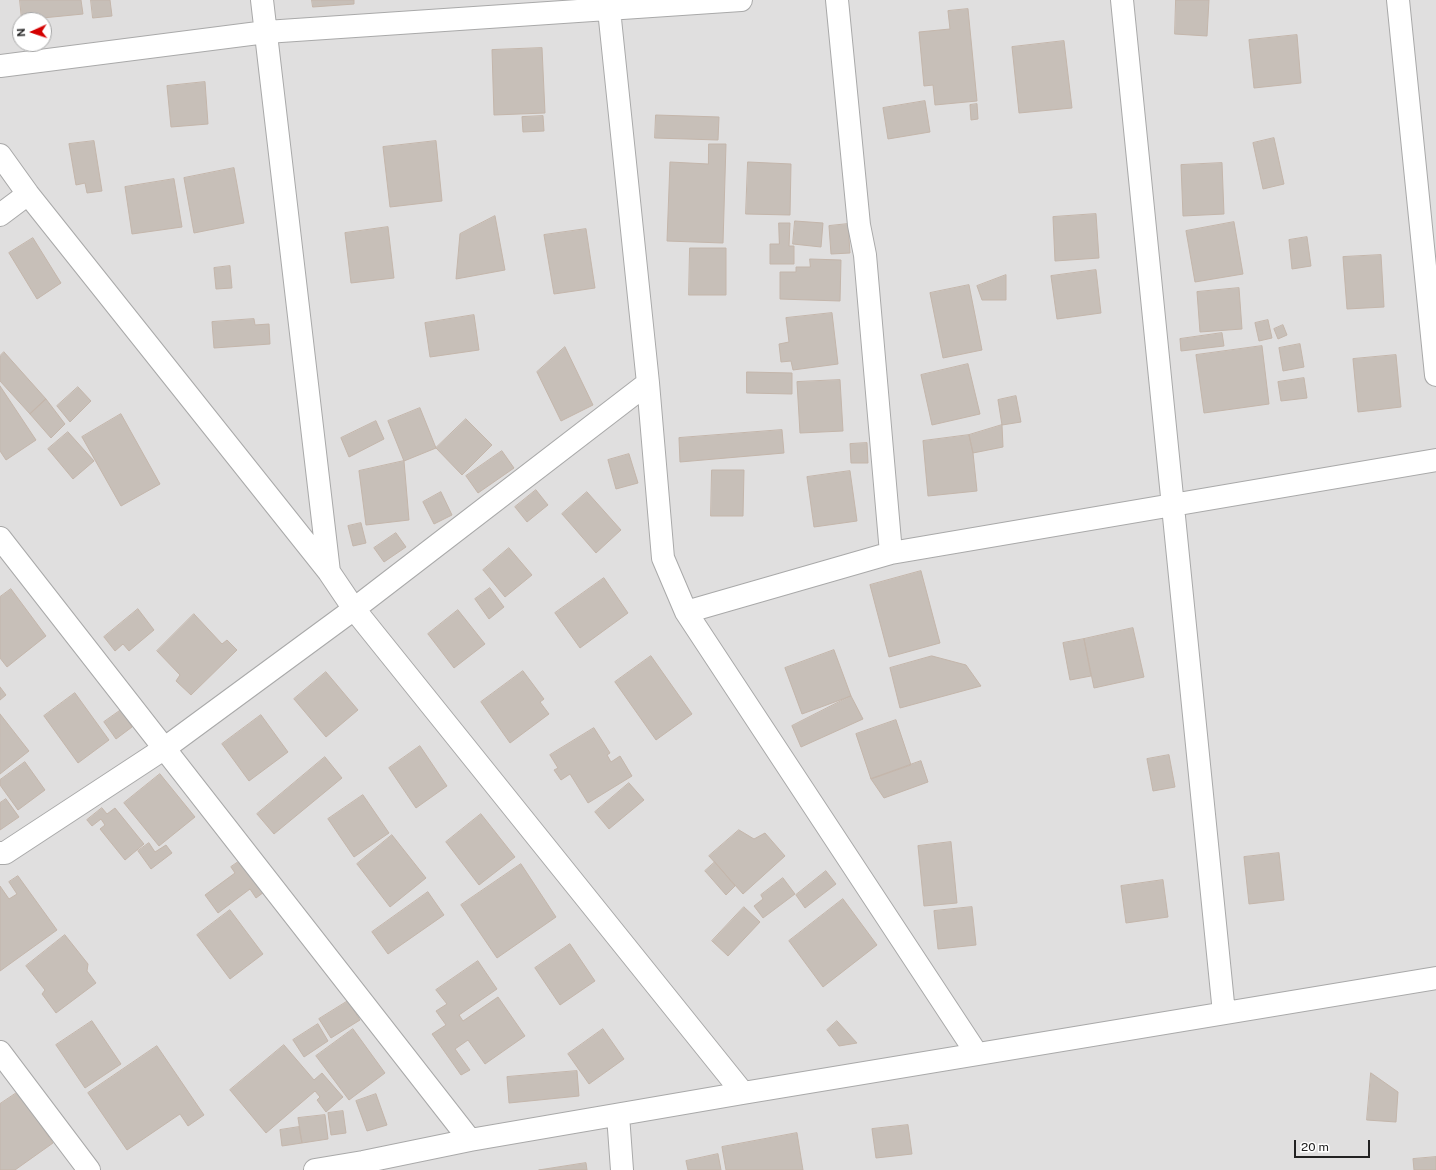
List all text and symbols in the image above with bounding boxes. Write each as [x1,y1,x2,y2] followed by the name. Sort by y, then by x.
[12,12,52,52] north arrow
[15,28,27,37] text: N
[1296,1132,1372,1158] scale bar
[1301,1140,1329,1154] text: 20 m

